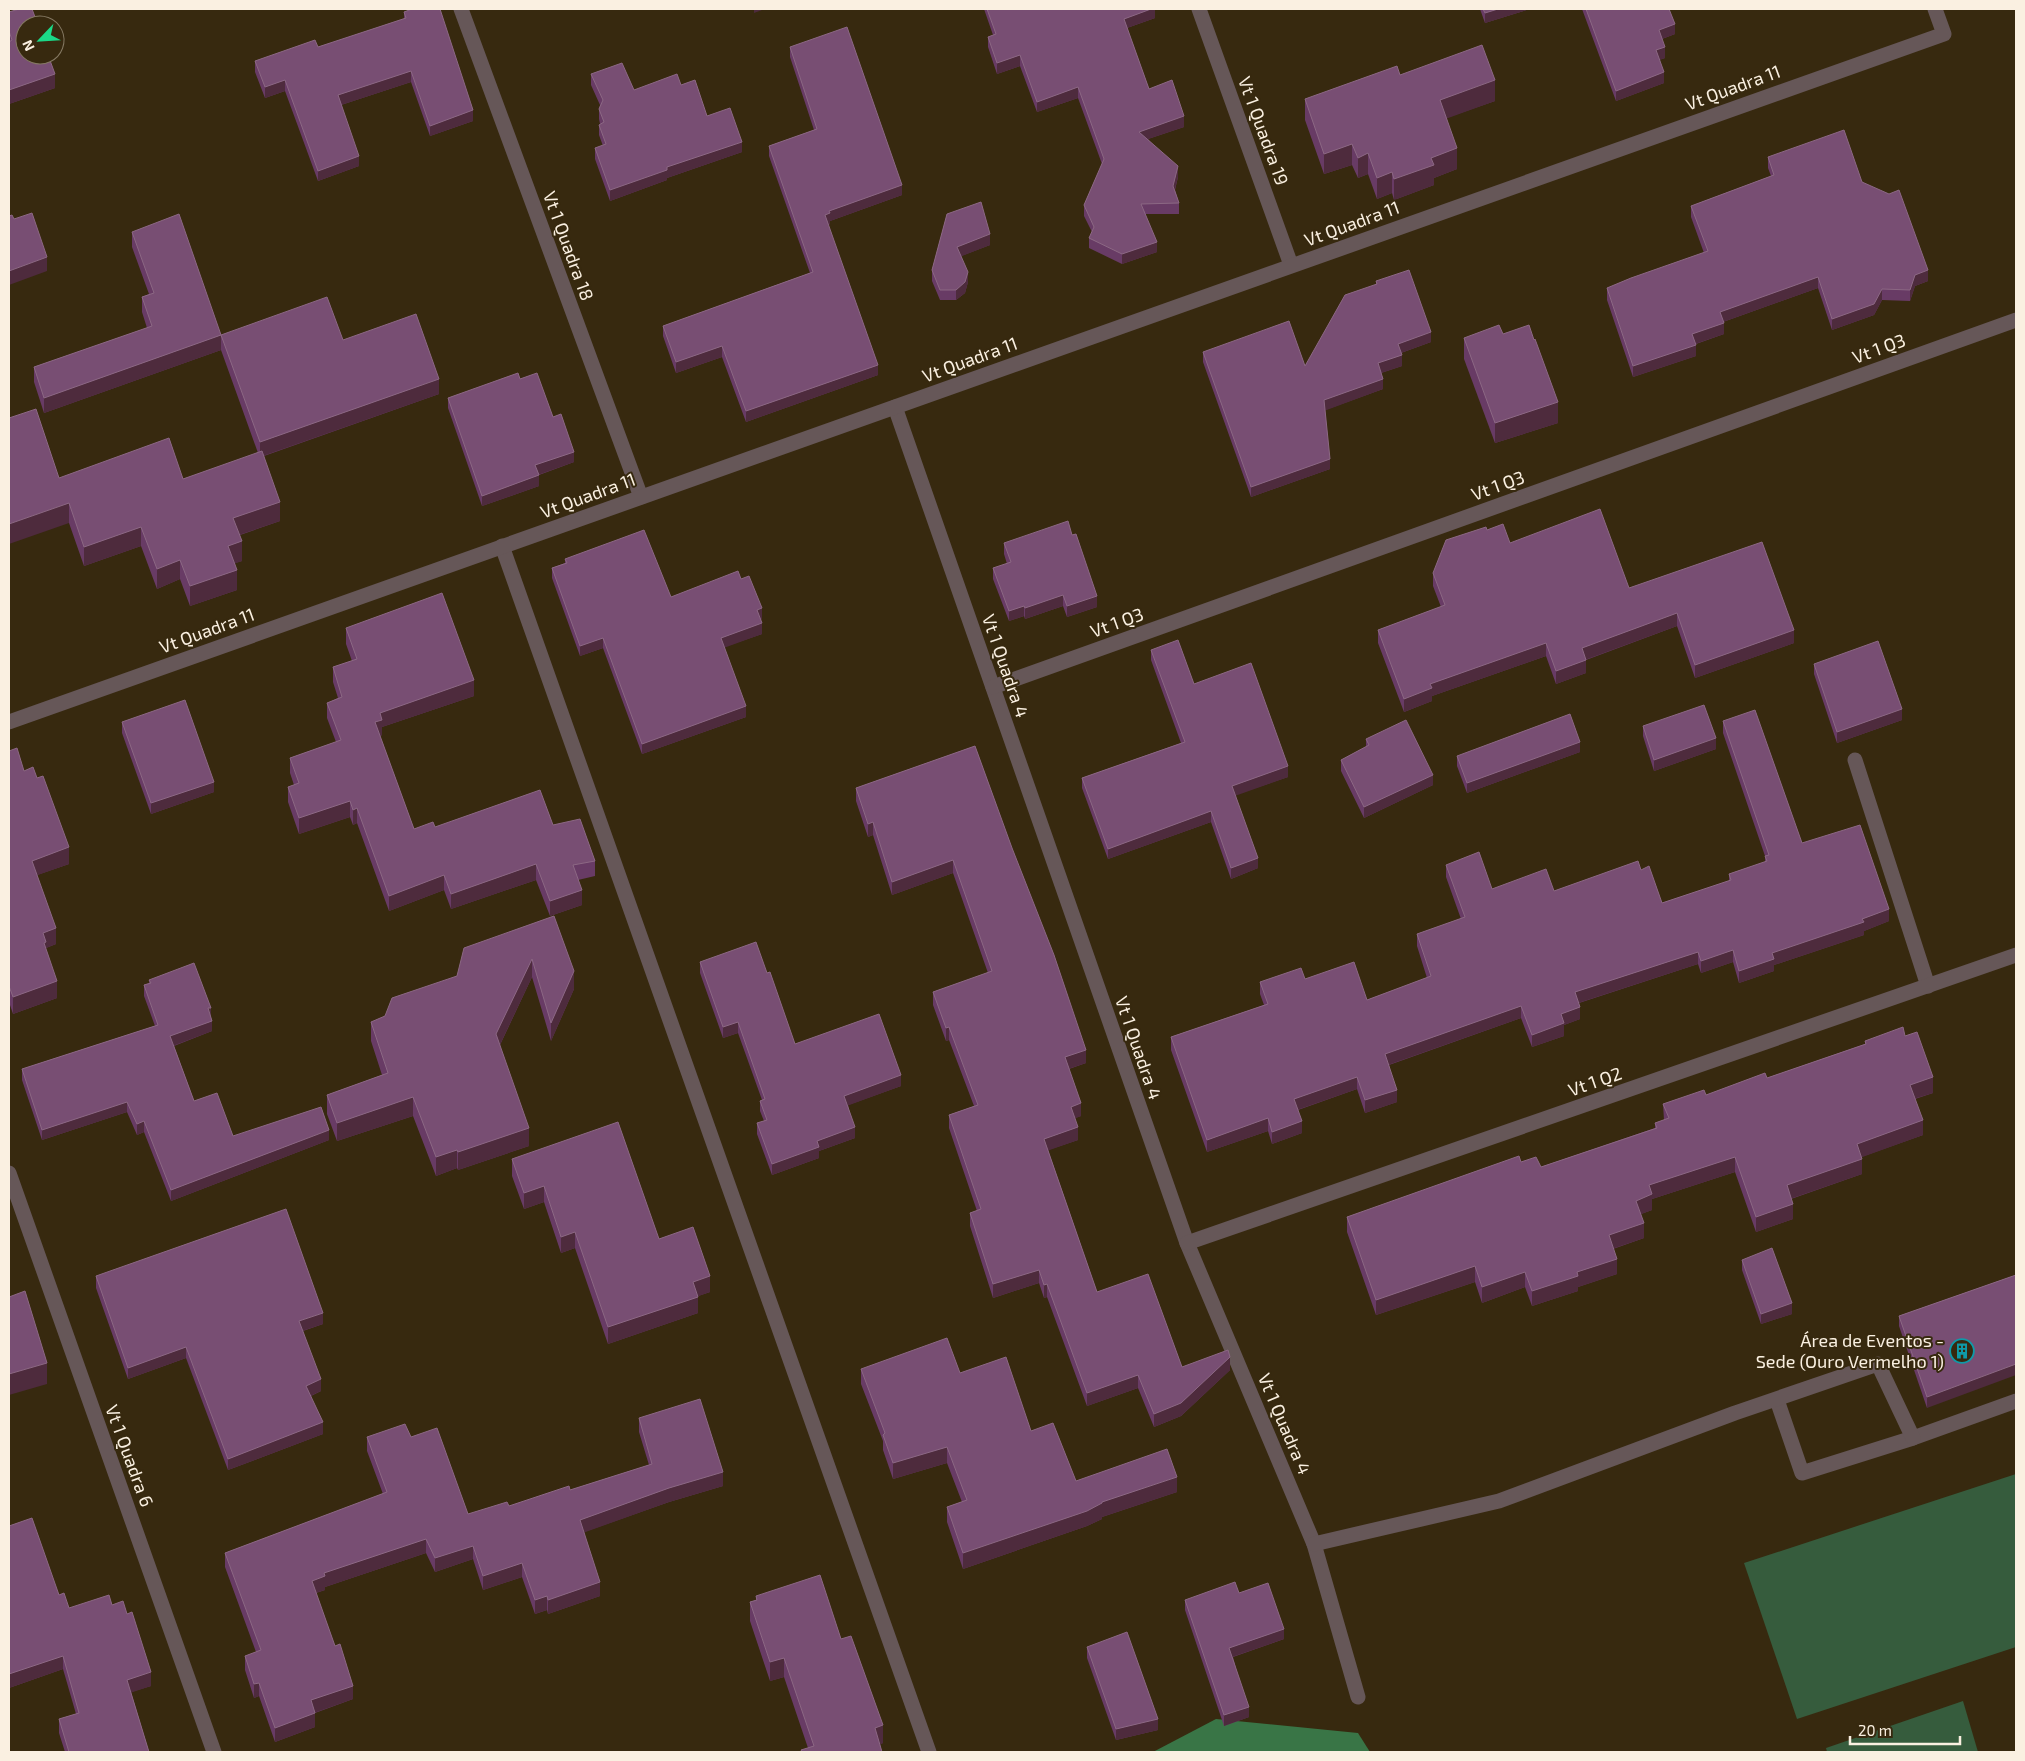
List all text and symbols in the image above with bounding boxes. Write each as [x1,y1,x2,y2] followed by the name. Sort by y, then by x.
[15,15,65,65] north arrow
[18,38,38,54] text: N
[1682,60,1783,114] street label: Vt Quadra 11
[1234,73,1294,188] street label: Vt 1 Quadra 19
[539,188,599,303] street label: Vt 1 Quadra 18
[1301,196,1402,250] street label: Vt Quadra 11
[1849,328,1908,368] street label: Vt 1 Q3
[919,332,1020,386] street label: Vt Quadra 11
[1468,465,1527,505] street label: Vt 1 Q3
[537,468,638,522] street label: Vt Quadra 11
[1087,602,1146,642] street label: Vt 1 Q3
[156,603,257,657] street label: Vt Quadra 11
[978,611,1034,720] street label: Vt 1 Quadra 4
[1111,993,1167,1102] street label: Vt 1 Quadra 4
[1565,1062,1624,1100] street label: Vt 1 Q2
[1756,1329,1944,1372] place label: Área de Eventos - Sede (Ouro Vermelho 1)
[1949,1338,1975,1364] building icon: Área de Eventos - Sede (Ouro Vermelho 1)
[1254,1370,1316,1477] street label: Vt 1 Quadra 4
[101,1402,159,1510] street label: Vt 1 Quadra 6
[1850,1714,1960,1746] scale bar
[1858,1721,1892,1739] text: 20 m

